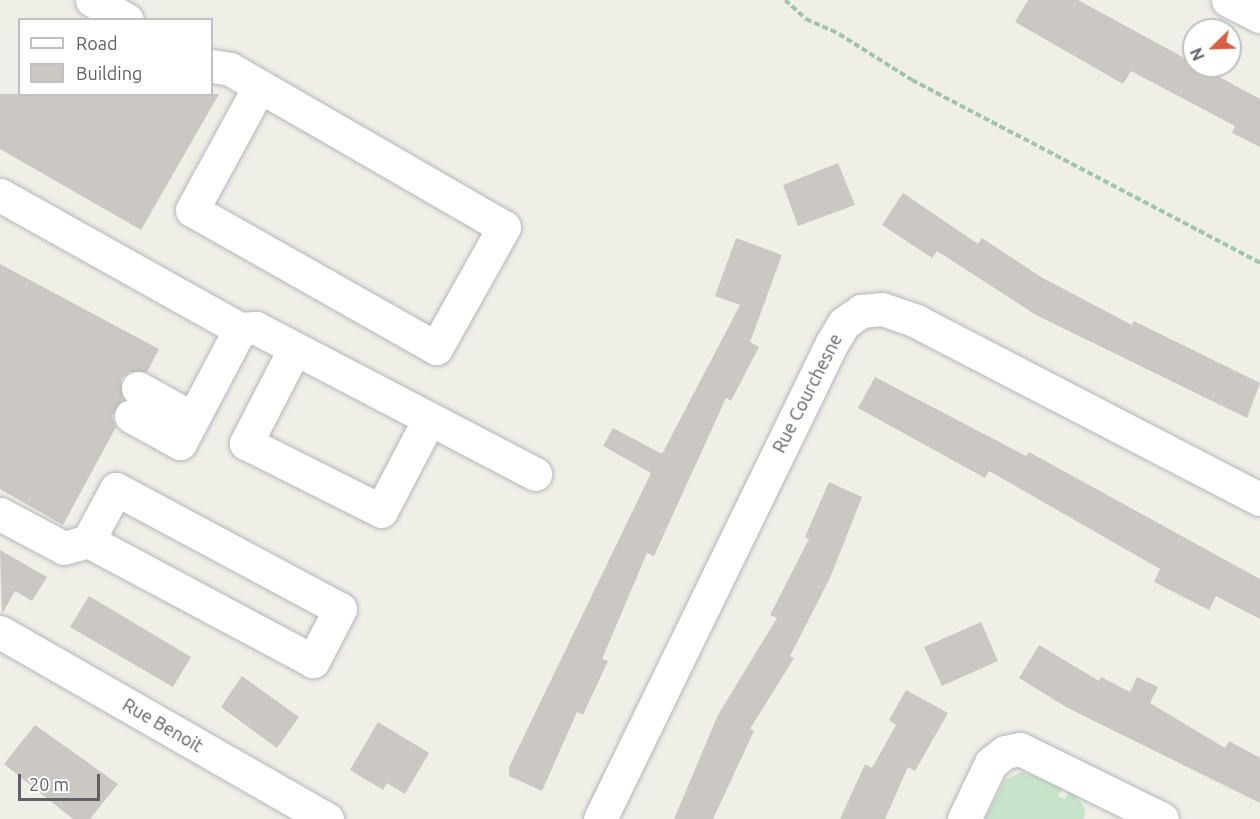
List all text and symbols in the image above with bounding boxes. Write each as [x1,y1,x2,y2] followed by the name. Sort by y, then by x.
[18,18,213,96] legend
[1182,18,1242,78] north arrow
[76,33,118,53] text: Road
[1187,45,1208,63] text: N
[76,63,142,83] text: Building
[768,330,846,456] street label: Rue Courchesne
[119,693,207,757] street label: Rue Benoit
[21,762,104,800] scale bar
[29,774,69,794] text: 20 m

